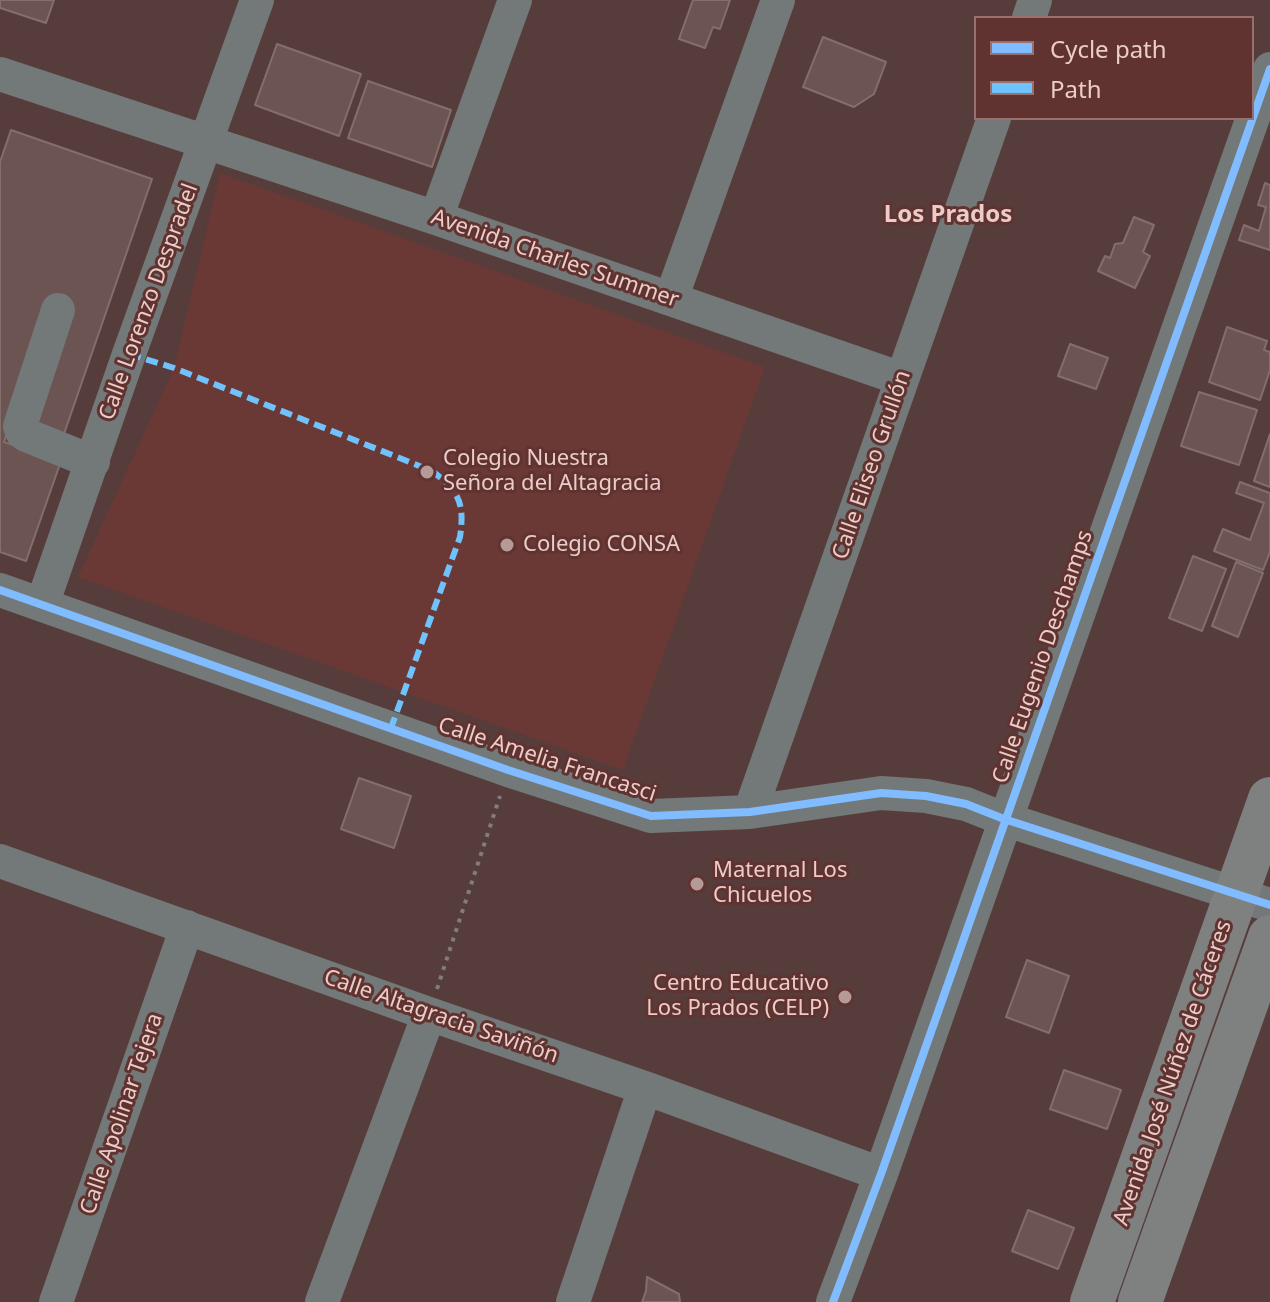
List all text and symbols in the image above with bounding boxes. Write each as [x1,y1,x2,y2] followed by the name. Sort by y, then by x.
[974,16,1254,120] legend
[1050,32,1167,65] text: Cycle path
[1050,72,1101,105] text: Path
[94,180,204,424] street label: Calle Lorenzo Despradel
[884,201,1012,229] district label: Los Prados
[428,204,682,314] street label: Avenida Charles Summer
[827,367,917,563] street label: Calle Eliseo Grullón
[443,446,662,498] place label: Colegio Nuestra Señora del Altagracia
[418,463,436,481] marker: Colegio Nuestra Señora del Altagracia
[987,527,1099,787] street label: Calle Eugenio Deschamps
[523,532,680,558] place label: Colegio CONSA
[498,536,516,554] marker: Colegio CONSA
[435,712,659,808] street label: Calle Amelia Francasci
[713,858,847,910] place label: Maternal Los Chicuelos
[688,875,706,893] marker: Maternal Los Chicuelos
[1108,917,1238,1229] street label: Avenida José Núñez de Cáceres
[320,964,562,1070] street label: Calle Altagracia Saviñón
[646,971,829,1022] place label: Centro Educativo Los Prados (CELP)
[836,988,854,1006] marker: Centro Educativo Los Prados (CELP)
[75,1010,169,1218] street label: Calle Apolinar Tejera

